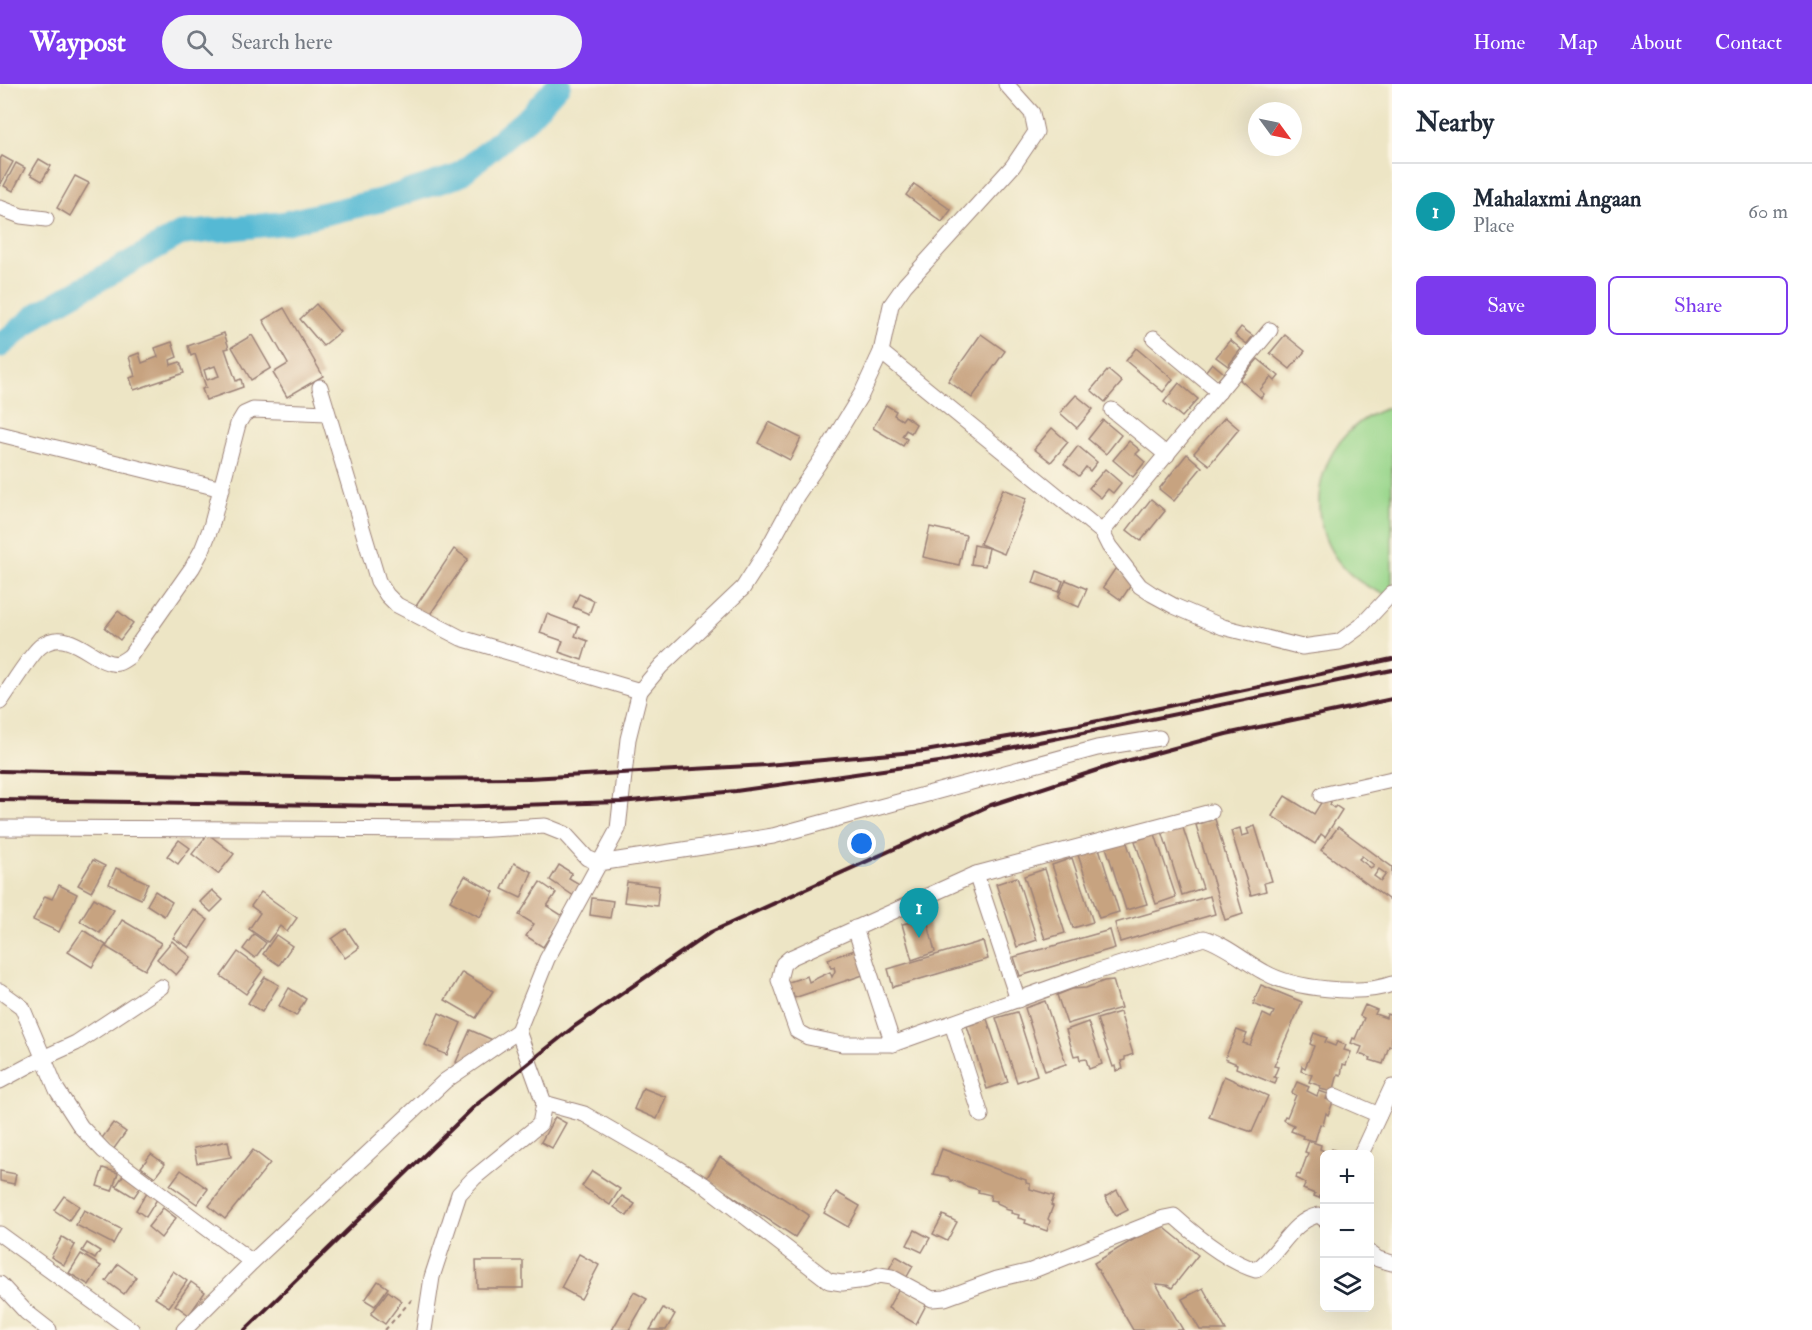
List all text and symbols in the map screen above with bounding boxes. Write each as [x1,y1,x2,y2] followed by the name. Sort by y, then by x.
[162,15,582,69] search box
[30,25,126,60] text: Waypost
[183,26,216,59] icon: search
[231,28,333,56] text: Search here
[1473,29,1525,56] text: Home
[1558,29,1598,56] text: Map
[1631,29,1682,56] text: About
[1715,29,1782,56] text: Contact
[1248,102,1302,156] north arrow
[1416,107,1494,139] text: Nearby
[1473,185,1641,213] text: Mahalaxmi Angaan
[1432,199,1439,224] text: 1
[1748,199,1788,224] text: 60 m
[1473,213,1514,238] text: Place
[1416,276,1596,335] button: Save
[1608,276,1788,335] button: Share
[847,829,876,858] your location
[900,888,938,938] pin: 1
[1320,1150,1374,1312] map controls
[1320,1150,1374,1204] button: +
[1320,1204,1374,1258] button: −
[1320,1258,1374,1312] button: layers

